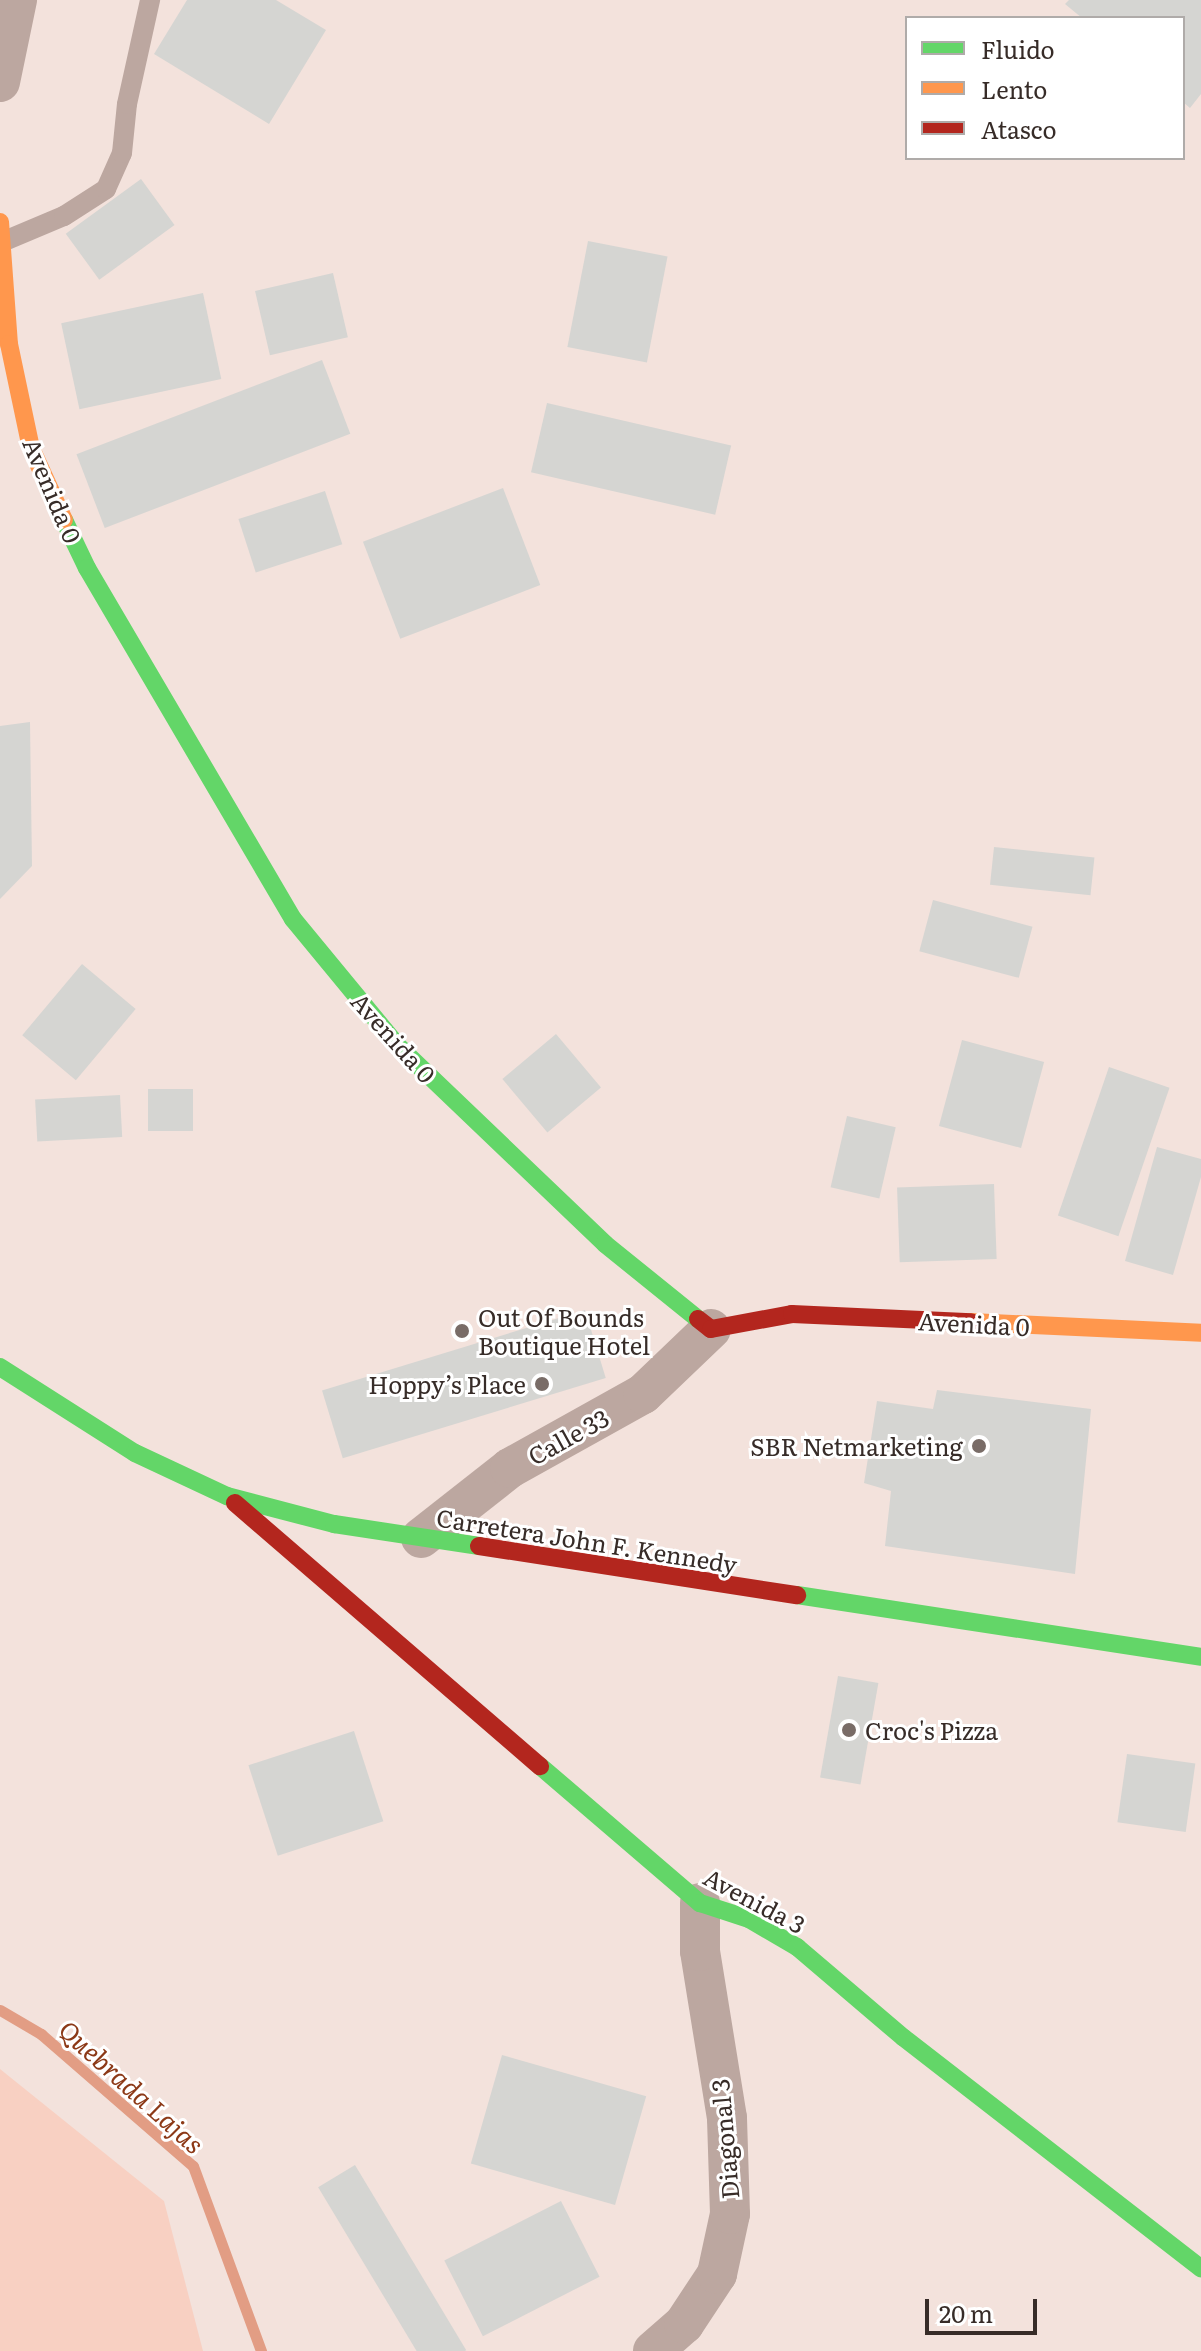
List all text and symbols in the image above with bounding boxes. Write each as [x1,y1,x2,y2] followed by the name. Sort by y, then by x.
[905,16,1185,160] legend
[981,31,1055,66] text: Fluido
[981,71,1047,106] text: Lento
[981,111,1056,146] text: Atasco
[18,433,88,547] street label: Avenida 0
[346,986,442,1088] street label: Avenida 0
[478,1303,650,1359] place label: Out Of Bounds Boutique Hotel
[918,1306,1030,1340] street label: Avenida 0
[453,1322,471,1340] marker: Out Of Bounds Boutique Hotel
[368,1370,526,1398] place label: Hoppy’s Place
[533,1375,551,1393] marker: Hoppy’s Place
[523,1402,613,1470] street label: Calle 33
[750,1432,963,1460] place label: SBR Netmarketing
[970,1437,988,1455] marker: SBR Netmarketing
[435,1502,739,1578] street label: Carretera John F. Kennedy
[865,1716,998,1744] place label: Croc's Pizza
[840,1721,858,1739] marker: Croc's Pizza
[699,1861,811,1939] street label: Avenida 3
[53,2013,211,2159] water label: Quebrada Lajas
[704,2078,744,2200] street label: Diagonal 3
[929,2283,1041,2333] scale bar
[939,2295,993,2330] text: 20 m

